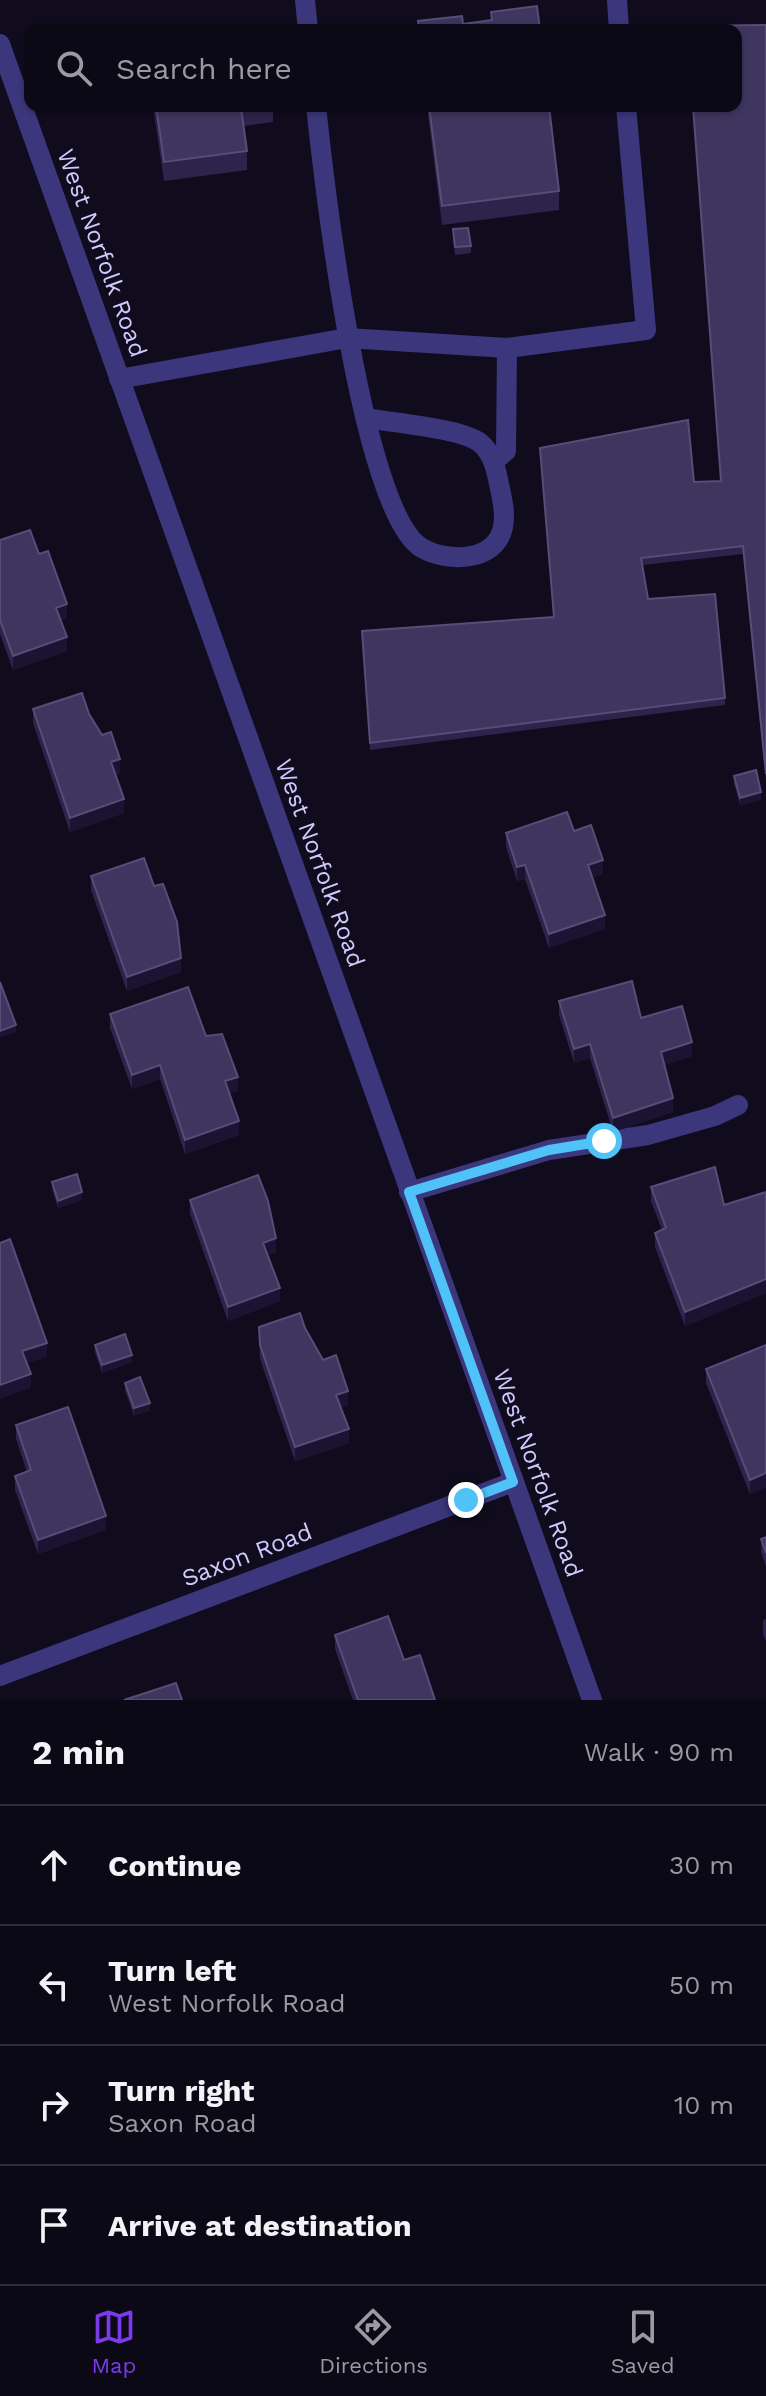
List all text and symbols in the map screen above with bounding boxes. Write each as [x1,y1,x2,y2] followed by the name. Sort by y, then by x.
[24,24,742,112] search box
[52,46,96,90] icon: search
[116,51,292,86] text: Search here
[51,145,153,361] street label: West Norfolk Road
[269,755,371,971] street label: West Norfolk Road
[586,1123,622,1159] route start
[487,1365,589,1581] street label: West Norfolk Road
[448,1482,484,1518] route end
[178,1517,316,1593] street label: Saxon Road
[32,1732,125,1772] text: 2 min
[584,1737,734,1767] text: Walk · 90 m
[32,1843,76,1887] icon: ahead
[108,1848,241,1883] text: Continue
[669,1850,734,1880] text: 30 m
[108,1953,236,1988] text: Turn left
[32,1963,76,2007] icon: left
[669,1970,734,2000] text: 50 m
[108,1988,346,2018] text: West Norfolk Road
[108,2073,254,2108] text: Turn right
[32,2083,76,2127] icon: right
[674,2090,734,2120] text: 10 m
[108,2108,257,2138] text: Saxon Road
[32,2203,76,2247] icon: arrive
[108,2208,412,2243] text: Arrive at destination
[91,2305,136,2378] tab: Map
[319,2305,428,2378] tab: Directions
[611,2305,675,2378] tab: Saved

